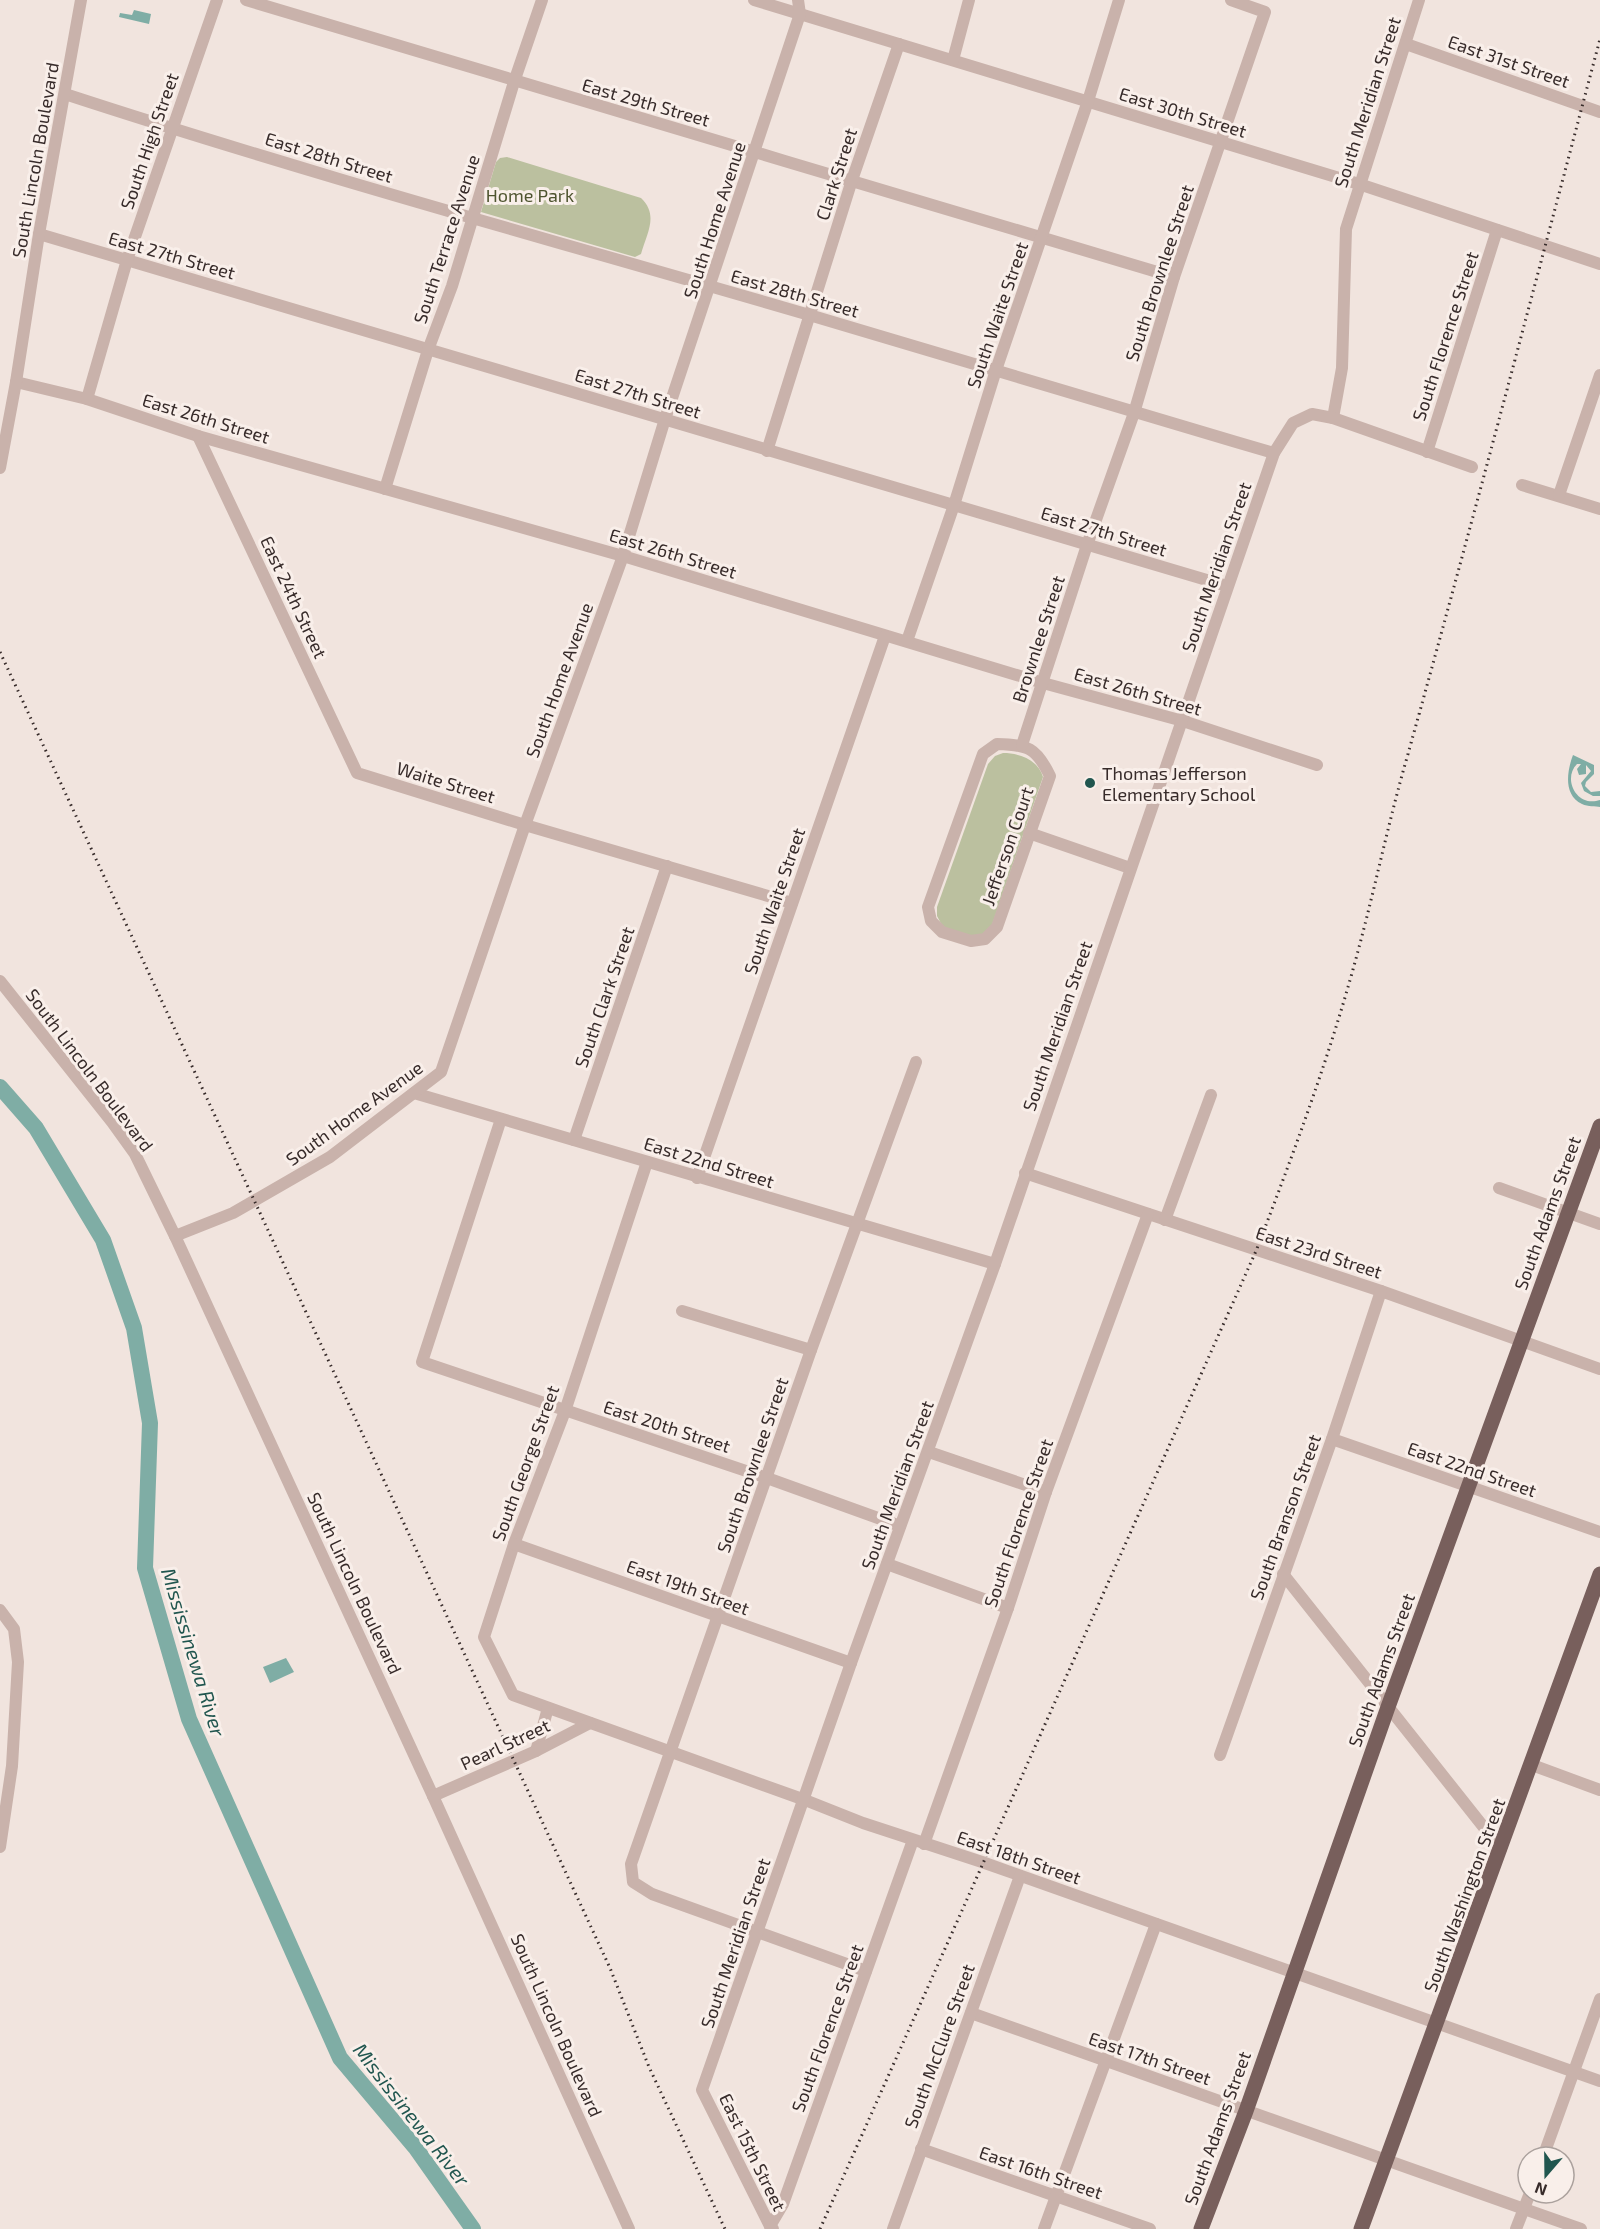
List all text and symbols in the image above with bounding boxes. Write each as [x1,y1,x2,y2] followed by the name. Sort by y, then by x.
[1329,14,1405,190] street label: South Meridian Street
[1445,30,1573,92] street label: East 31st Street
[7,61,63,259] street label: South Lincoln Boulevard
[115,70,183,212] street label: South High Street
[580,73,712,131] street label: East 29th Street
[1117,82,1250,142] street label: East 30th Street
[811,125,861,223] street label: Clark Street
[262,127,396,187] street label: East 28th Street
[678,139,750,301] street label: South Home Avenue
[408,152,484,326] street label: South Terrace Avenue
[1120,182,1198,364] street label: South Brownlee Street
[486,184,574,206] park label: Home Park
[106,226,238,284] street label: East 27th Street
[962,239,1032,391] street label: South Waite Street
[1407,248,1483,423] street label: South Florence Street
[728,264,862,322] street label: East 28th Street
[572,363,704,423] street label: East 27th Street
[140,388,272,448] street label: East 26th Street
[1177,479,1255,655] street label: South Meridian Street
[1038,501,1170,561] street label: East 27th Street
[607,523,739,583] street label: East 26th Street
[256,532,332,662] street label: East 24th Street
[1007,573,1069,705] street label: Brownlee Street
[521,599,597,761] street label: South Home Avenue
[1072,662,1204,720] street label: East 26th Street
[394,757,498,807] street label: Waite Street
[1102,762,1256,805] place label: Thomas Jefferson Elementary School
[1083,776,1097,790] marker: Thomas Jefferson Elementary School
[976,784,1038,908] street label: Jefferson Court
[739,825,809,977] street label: South Waite Street
[570,923,638,1070] street label: South Clark Street
[1018,938,1096,1114] street label: South Meridian Street
[22,984,158,1156] street label: South Lincoln Boulevard
[281,1056,427,1170] street label: South Home Avenue
[641,1132,777,1192] street label: East 22nd Street
[1509,1133,1585,1293] street label: South Adams Street
[1253,1221,1385,1283] street label: East 23rd Street
[712,1374,792,1556] street label: South Brownlee Street
[487,1382,563,1544] street label: South George Street
[601,1395,733,1457] street label: East 20th Street
[856,1397,938,1572] street label: South Meridian Street
[1245,1431,1325,1603] street label: South Branson Street
[979,1436,1057,1610] street label: South Florence Street
[1405,1437,1540,1501] street label: East 22nd Street
[303,1489,407,1677] street label: South Lincoln Boulevard
[624,1555,752,1619] street label: East 19th Street
[157,1565,231,1740] water label: Mississinewa River
[1343,1590,1419,1750] street label: South Adams Street
[457,1714,553,1774] street label: Pearl Street
[1419,1795,1509,1995] street label: South Washington Street
[954,1826,1084,1889] street label: East 18th Street
[696,1855,774,2031] street label: South Meridian Street
[507,1930,607,2120] street label: South Lincoln Boulevard
[786,1941,868,2115] street label: South Florence Street
[899,1961,979,2131] street label: South McClure Street
[1086,2027,1214,2089] street label: East 17th Street
[349,2038,476,2191] water label: Mississinewa River
[1179,2048,1255,2208] street label: South Adams Street
[715,2090,791,2215] street label: East 15th Street
[977,2141,1106,2203] street label: East 16th Street
[1516,2145,1576,2205] north arrow
[1532,2179,1549,2200] text: N

